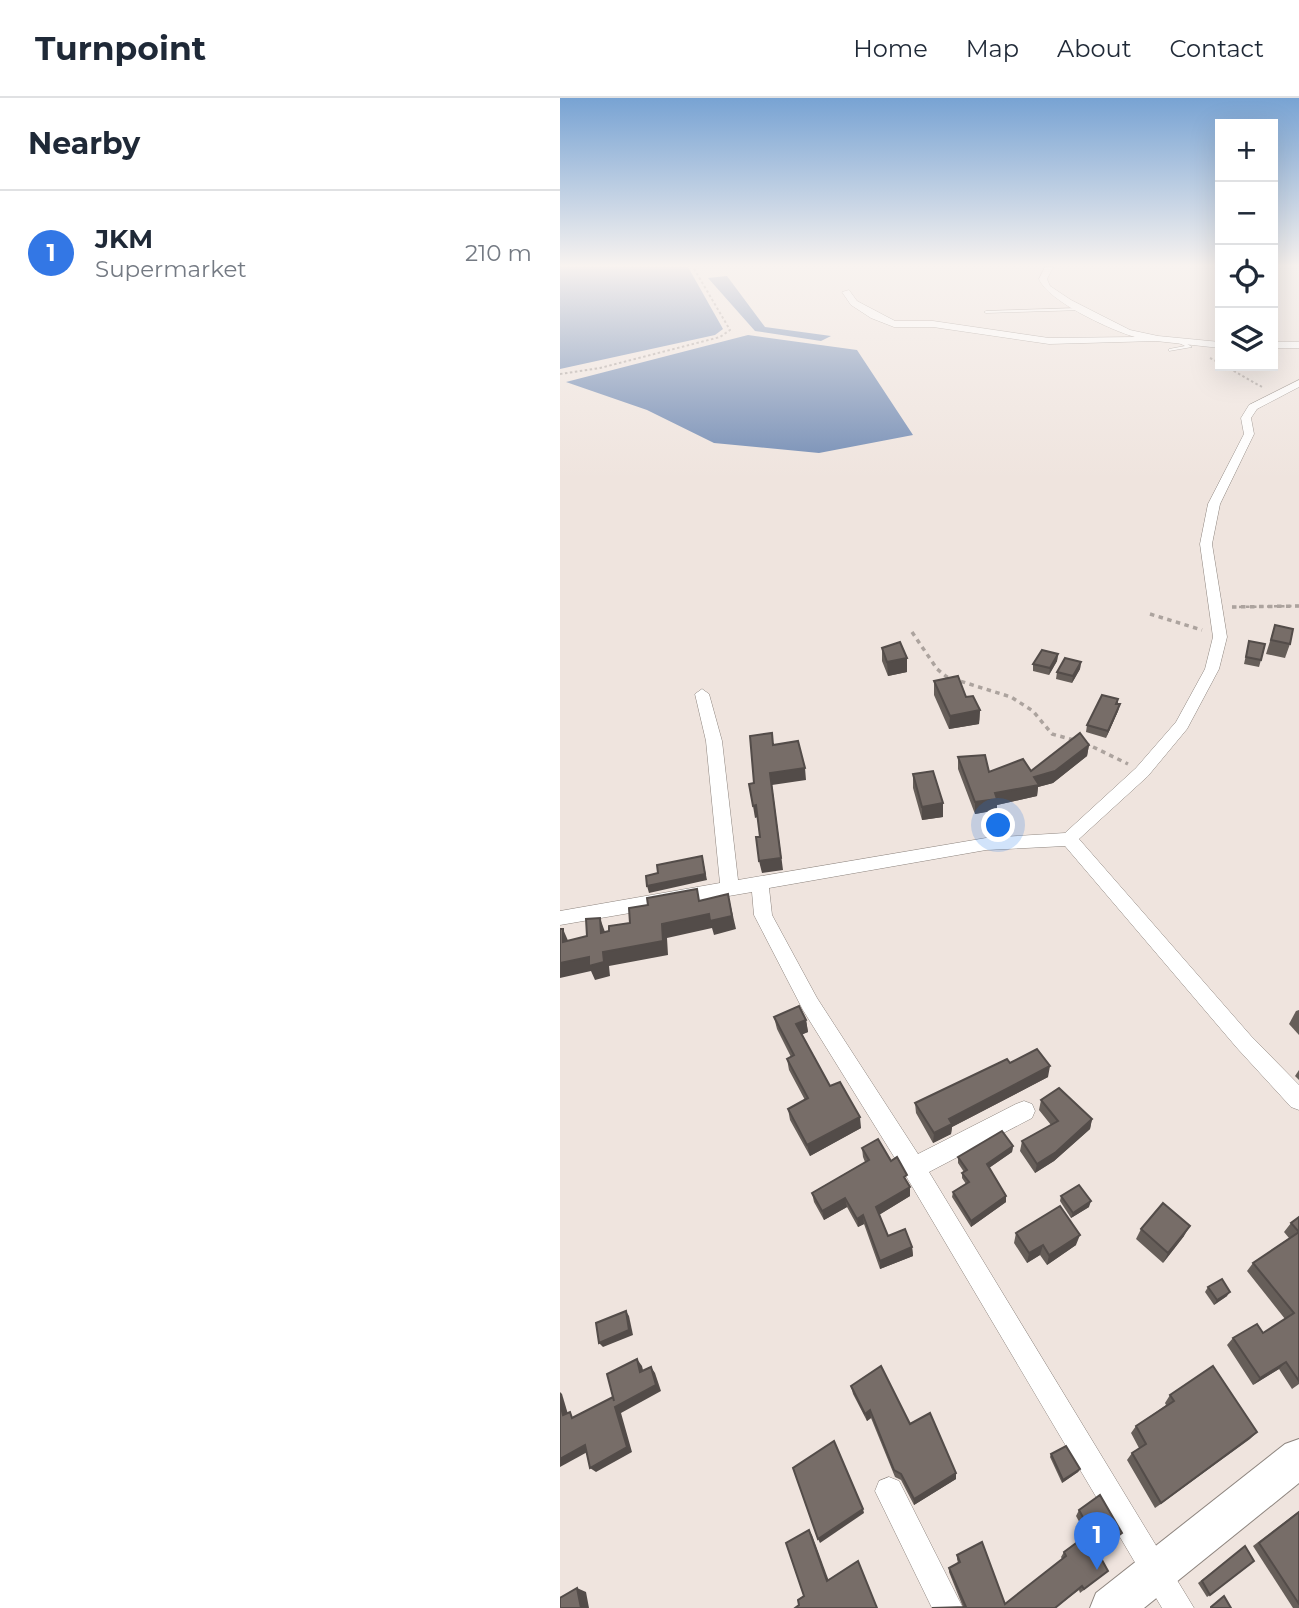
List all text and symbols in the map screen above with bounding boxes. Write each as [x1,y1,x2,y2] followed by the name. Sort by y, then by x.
[35,28,206,68] text: Turnpoint
[853,34,928,63] text: Home
[966,34,1019,63] text: Map
[1057,34,1131,63] text: About
[1169,34,1264,63] text: Contact
[1215,119,1278,371] map controls
[1215,119,1278,182] button: +
[28,125,140,162] text: Nearby
[1215,182,1278,245] button: −
[95,223,153,255] text: JKM
[46,239,56,267] text: 1
[465,239,532,267] text: 210 m
[1215,245,1278,308] button: locate
[95,255,247,283] text: Supermarket
[1215,308,1278,371] button: layers
[981,808,1015,842] your location
[1074,1512,1120,1570] pin: 1

